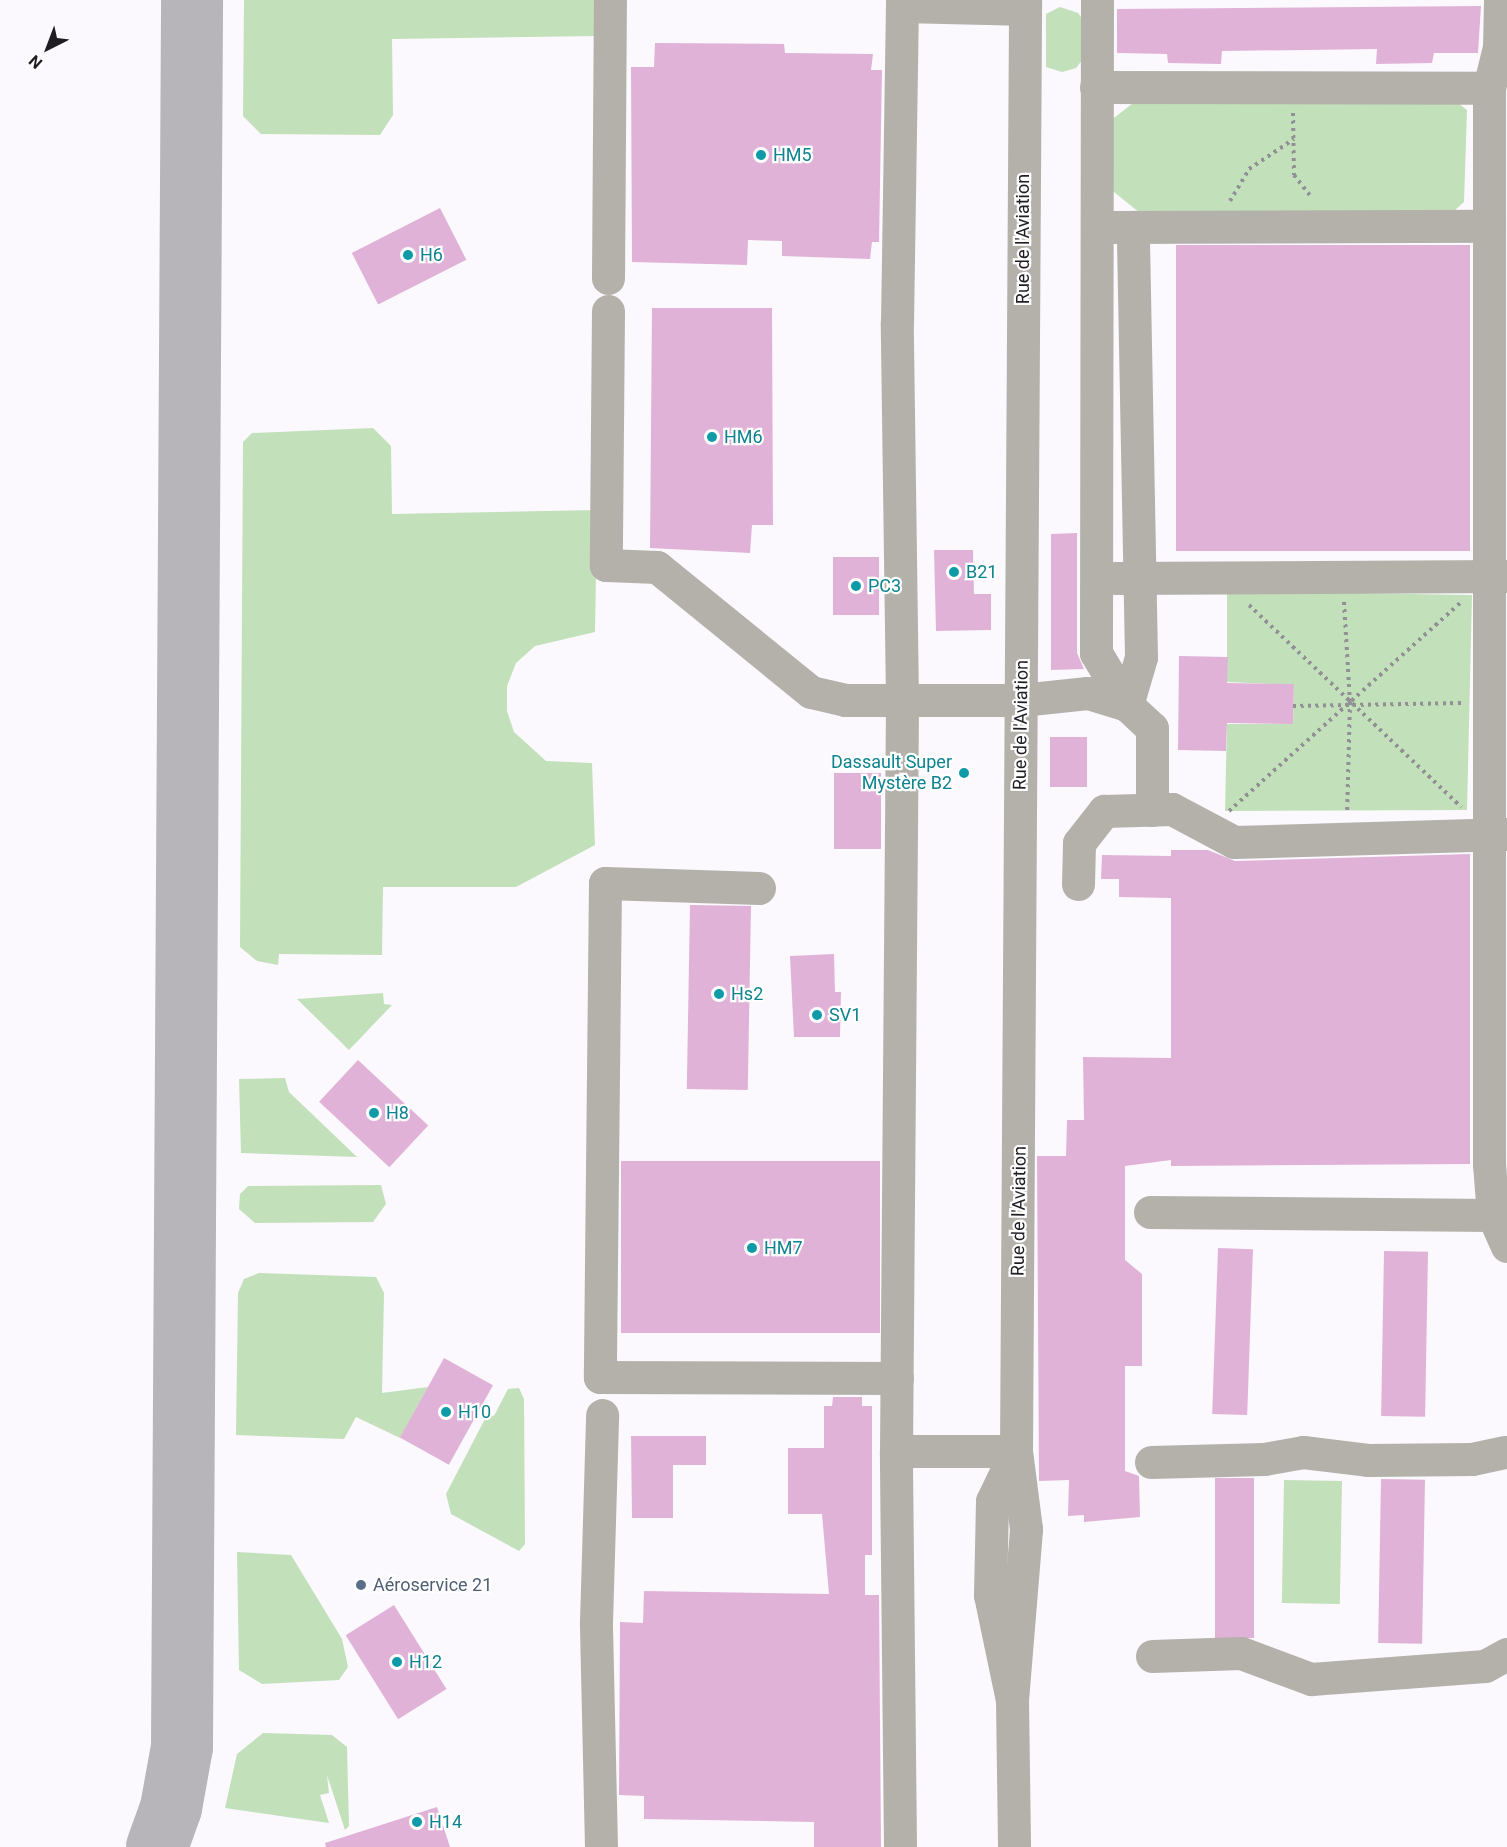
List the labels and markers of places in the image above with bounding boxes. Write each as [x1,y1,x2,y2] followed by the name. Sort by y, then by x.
[773,144,812,166] place label: HM5
[754,148,768,162] marker: HM5
[420,244,443,266] place label: H6
[401,248,415,262] marker: H6
[724,426,763,448] place label: HM6
[705,430,719,444] marker: HM6
[966,561,997,583] place label: B21
[947,565,961,579] marker: B21
[868,575,901,597] place label: PC3
[849,579,863,593] marker: PC3
[831,752,952,795] place label: Dassault Super Mystère B2
[957,766,971,780] marker: Dassault Super Mystère B2
[731,983,763,1005] place label: Hs2
[712,987,726,1001] marker: Hs2
[829,1004,861,1026] place label: SV1
[810,1008,824,1022] marker: SV1
[386,1102,409,1124] place label: H8
[367,1106,381,1120] marker: H8
[764,1237,803,1259] place label: HM7
[745,1241,759,1255] marker: HM7
[458,1401,491,1423] place label: H10
[439,1405,453,1419] marker: H10
[373,1574,492,1596] place label: Aéroservice 21
[354,1578,368,1592] marker: Aéroservice 21
[409,1651,442,1673] place label: H12
[390,1655,404,1669] marker: H12
[429,1811,462,1833] place label: H14
[410,1815,424,1829] marker: H14

